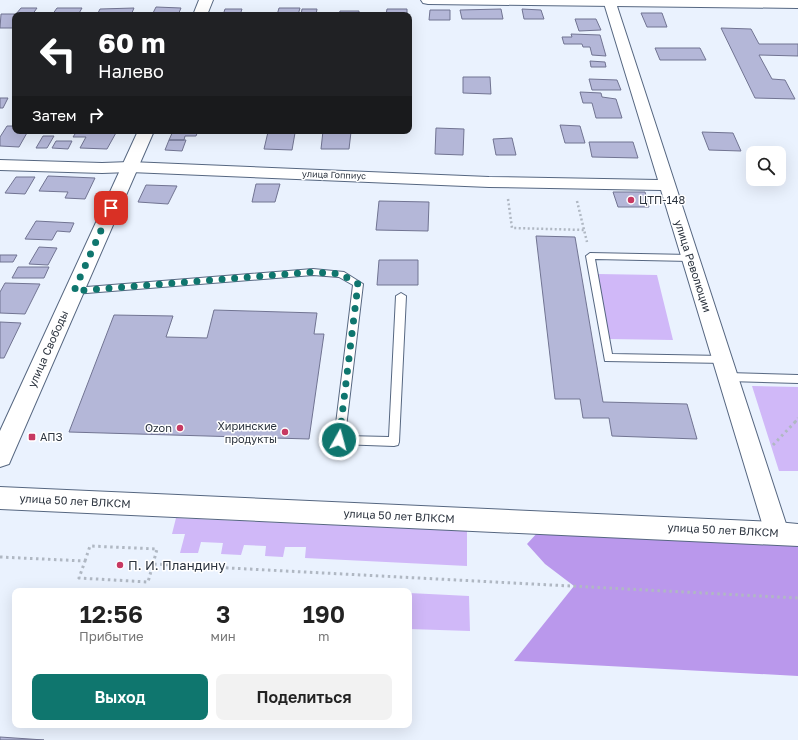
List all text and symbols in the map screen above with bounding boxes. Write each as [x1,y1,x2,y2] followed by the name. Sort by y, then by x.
[98,26,165,59] text: 60 m
[32,28,84,80] icon: left
[98,60,164,82] text: Налево
[85,104,107,126] icon: right
[32,106,77,124] text: Затем
[746,146,786,186] map controls
[746,146,786,186] button: search
[302,168,366,181] street label: улица Гоппиус
[94,191,128,225] pin
[639,193,685,206] place label: ЦТП-148
[626,195,636,205] marker: ЦТП-148
[100,197,122,219] icon: arrive
[672,218,715,314] street label: улица Революции
[25,308,70,389] street label: улица Свободы
[217,419,277,445] place label: Хиринские продукты
[318,419,360,461] position arrow
[145,421,172,434] place label: Ozon
[175,423,185,433] marker: Ozon
[280,427,290,437] marker: Хиринские продукты
[40,430,63,443] place label: АПЗ
[27,432,37,442] marker: АПЗ
[19,491,131,510] street label: улица 50 лет ВЛКСМ
[343,506,455,525] street label: улица 50 лет ВЛКСМ
[667,520,779,539] street label: улица 50 лет ВЛКСМ
[128,557,226,573] place label: П. И. Пландину
[115,560,125,570] marker: П. И. Пландину
[80,599,143,628] text: 12:56
[216,599,230,628] text: 3
[303,599,345,628] text: 190
[79,628,144,644] text: Прибытие
[211,628,236,644] text: мин
[318,628,330,644] text: m
[32,674,208,720] button: Выход
[216,674,392,720] button: Поделиться

